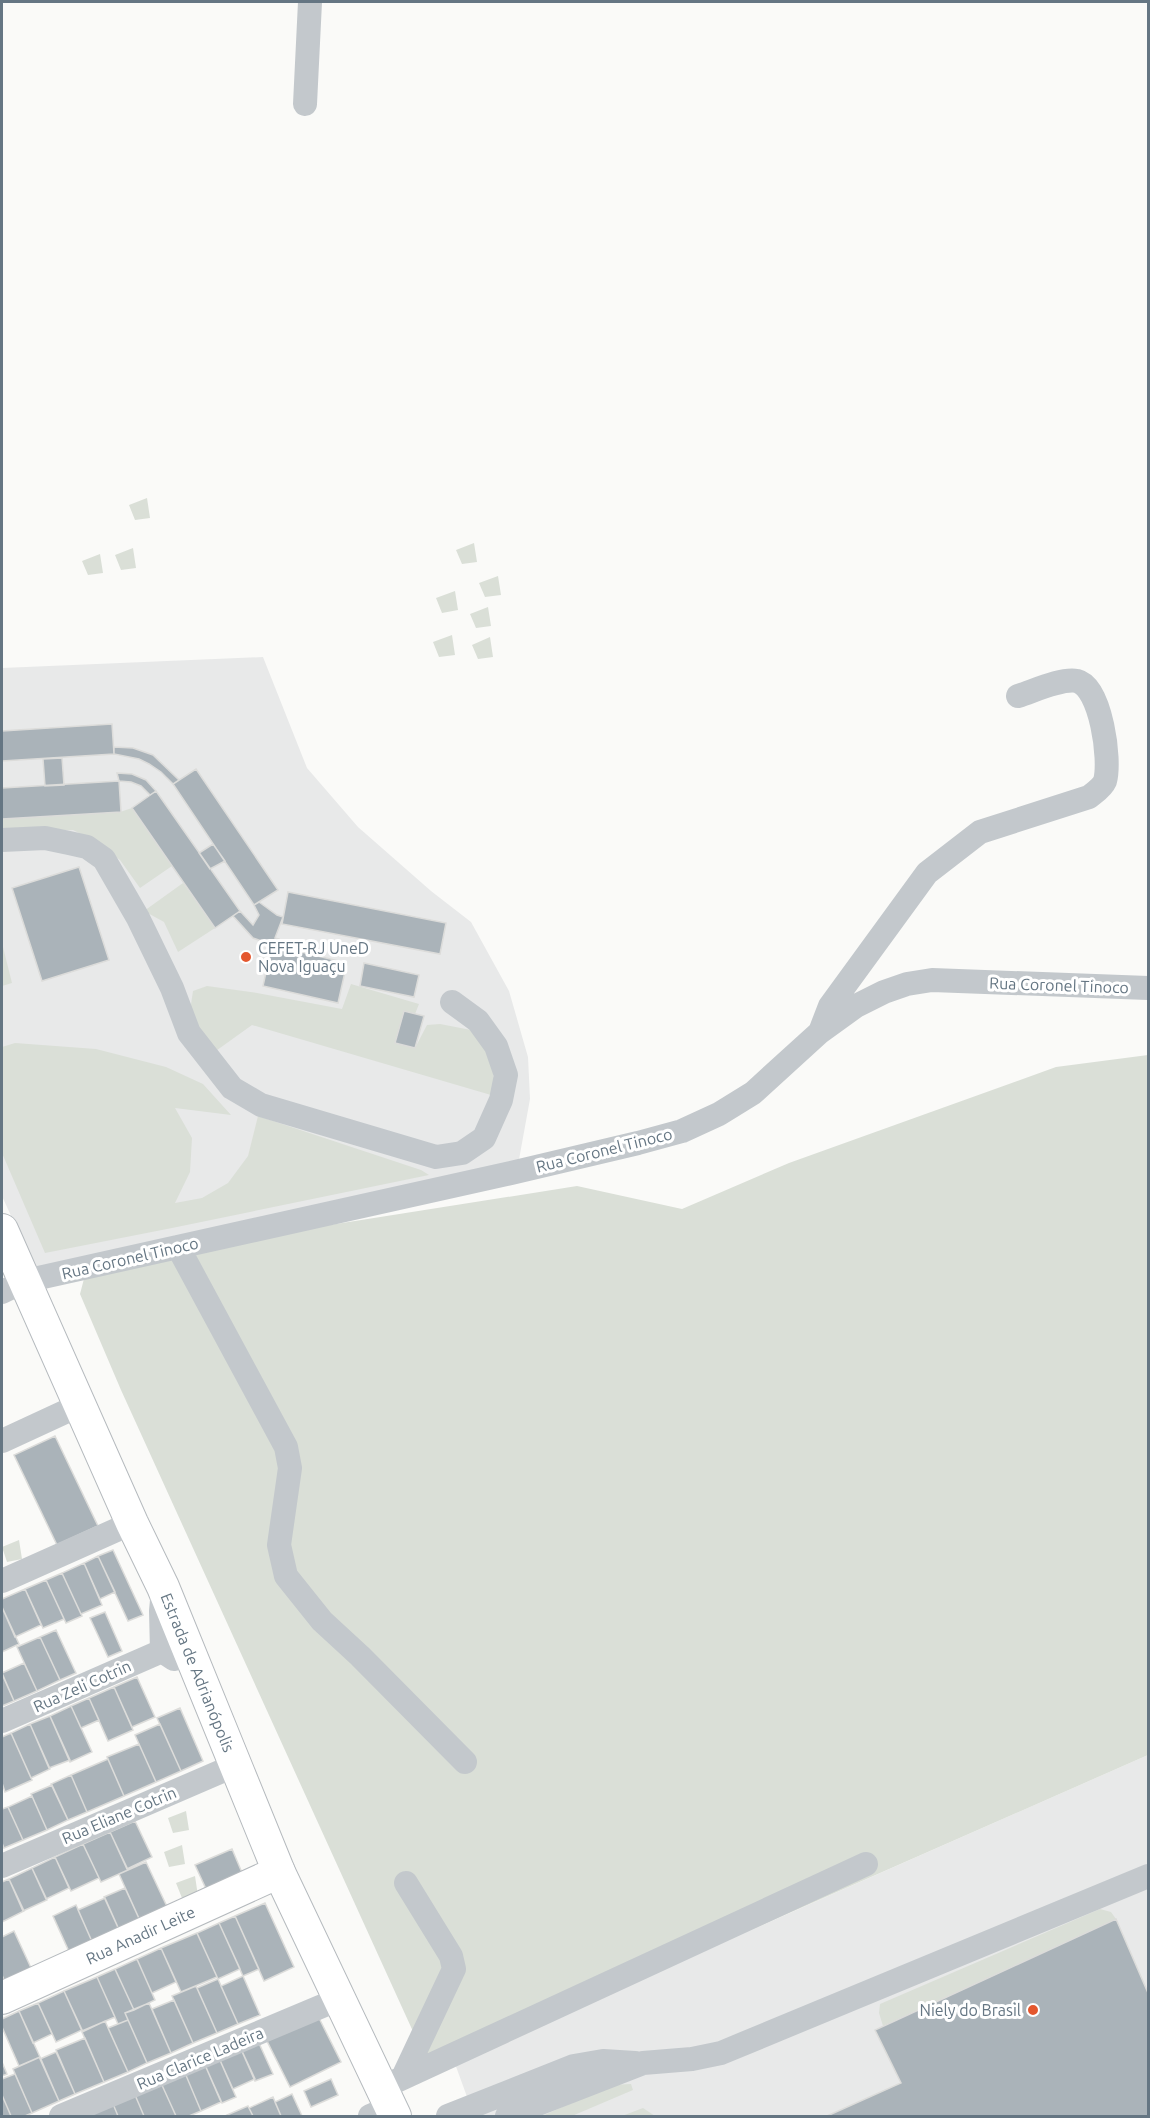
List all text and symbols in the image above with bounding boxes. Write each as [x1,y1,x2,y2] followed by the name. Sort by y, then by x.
[258,939,369,975] place label: CEFET-RJ UneD Nova Iguaçu
[239,950,253,964] marker: CEFET-RJ UneD Nova Iguaçu
[989,974,1129,996] street label: Rua Coronel Tinoco
[534,1124,674,1176] street label: Rua Coronel Tinoco
[60,1234,200,1282] street label: Rua Coronel Tinoco
[157,1590,238,1755] street label: Estrada de Adrianópolis
[30,1656,134,1716] street label: Rua Zeli Cotrin
[59,1783,179,1847] street label: Rua Eliane Cotrin
[83,1902,198,1968] street label: Rua Anadir Leite
[919,2001,1021,2019] place label: Niely do Brasil
[1026,2003,1040,2017] marker: Niely do Brasil
[134,2023,266,2093] street label: Rua Clarice Ladeira

